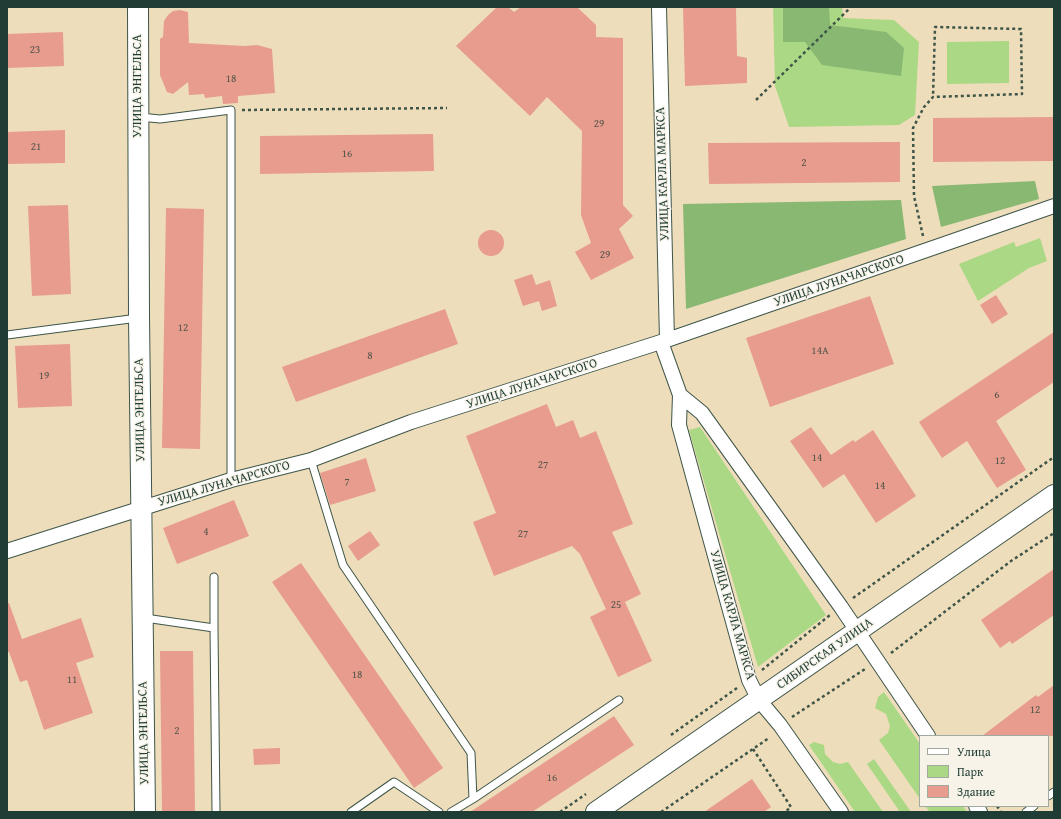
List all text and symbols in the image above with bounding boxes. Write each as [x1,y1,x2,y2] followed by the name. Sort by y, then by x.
[130,34,146,138] street label: УЛИЦА ЭНГЕЛЬСА
[30,43,40,57] house number: 23
[226,72,236,86] house number: 18
[653,107,673,241] street label: УЛИЦА КАРЛА МАРКСА
[594,117,604,131] house number: 29
[31,140,41,154] house number: 21
[342,147,352,161] house number: 16
[801,156,807,170] house number: 2
[600,248,610,262] house number: 29
[772,251,906,311] street label: УЛИЦА ЛУНАЧАРСКОГО
[178,321,188,335] house number: 12
[811,344,829,358] house number: 14А
[367,349,373,363] house number: 8
[465,355,599,413] street label: УЛИЦА ЛУНАЧАРСКОГО
[131,358,149,462] street label: УЛИЦА ЭНГЕЛЬСА
[39,369,49,383] house number: 19
[994,388,1000,402] house number: 6
[812,451,822,465] house number: 14
[995,454,1005,468] house number: 12
[156,458,292,510] street label: УЛИЦА ЛУНАЧАРСКОГО
[538,458,548,472] house number: 27
[344,475,350,489] house number: 7
[875,479,885,493] house number: 14
[203,525,209,539] house number: 4
[518,527,528,541] house number: 27
[706,548,758,682] street label: УЛИЦА КАРЛА МАРКСА
[611,598,621,612] house number: 25
[774,615,876,693] street label: СИБИРСКАЯ УЛИЦА
[352,668,362,682] house number: 18
[67,673,77,687] house number: 11
[135,681,153,785] street label: УЛИЦА ЭНГЕЛЬСА
[1030,703,1040,717] house number: 12
[174,724,180,738] house number: 2
[919,735,1049,807] legend
[957,743,991,760] text: Улица
[957,763,983,780] text: Парк
[547,771,557,785] house number: 16
[957,783,995,800] text: Здание

